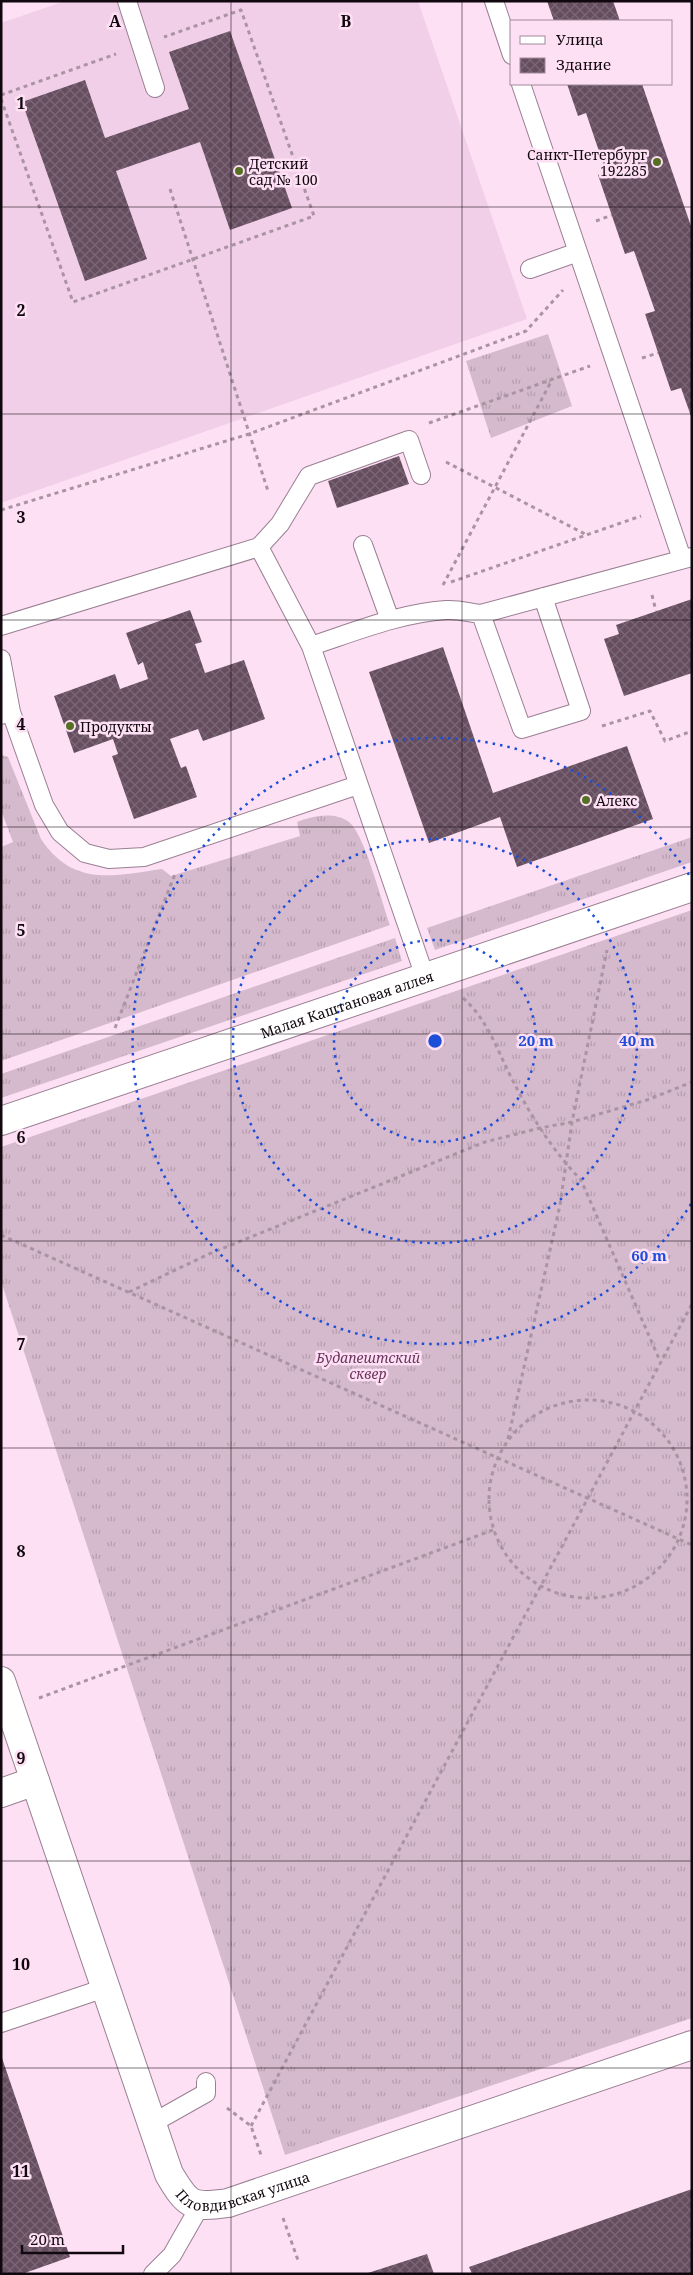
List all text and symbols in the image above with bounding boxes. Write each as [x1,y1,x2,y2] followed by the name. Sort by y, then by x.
[109,10,122,32] text: A
[341,10,352,32] text: B
[510,20,673,85] legend
[556,29,604,49] text: Улица
[556,54,611,74] text: Здание
[16,92,26,114] text: 1
[527,145,647,180] place label: Санкт-Петербург 192285
[249,154,318,189] place label: Детский сад № 100
[651,156,663,168] marker: Санкт-Петербург 192285
[233,165,245,177] marker: Детский сад № 100
[16,299,26,321] text: 2
[16,506,26,528] text: 3
[16,713,26,735] text: 4
[80,717,152,736] place label: Продукты
[64,720,76,732] marker: Продукты
[596,791,637,810] place label: Алекс
[580,794,592,806] marker: Алекс
[16,919,26,941] text: 5
[258,966,436,1042] street label: Малая Каштановая аллея
[518,1030,554,1050] text: 20 m
[619,1030,655,1050] text: 40 m
[426,1032,444,1050] centre of rings
[16,1126,26,1148] text: 6
[631,1245,667,1265] text: 60 m
[16,1333,26,1355] text: 7
[315,1348,421,1383] park label: Будапештский сквер
[16,1540,26,1562] text: 8
[16,1747,26,1769] text: 9
[12,1953,30,1975] text: 10
[12,2160,30,2182] text: 11
[172,2166,312,2215] street label: Пловдивская улица
[22,2222,124,2254] scale bar
[30,2229,65,2249] text: 20 m

